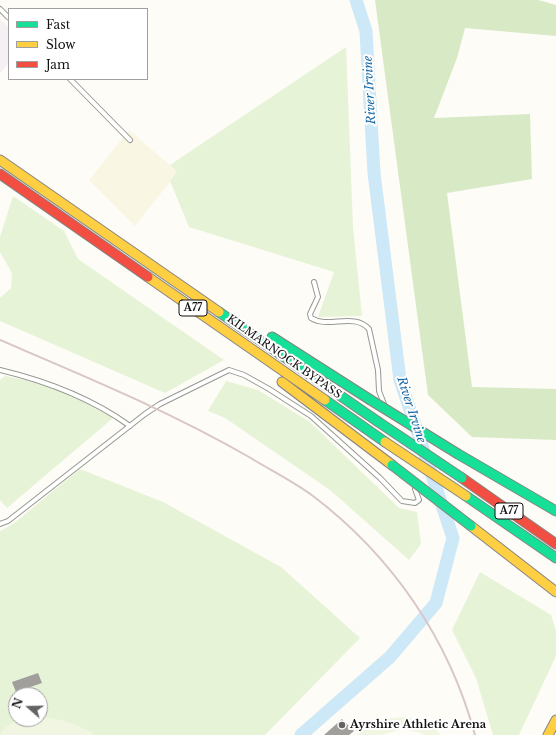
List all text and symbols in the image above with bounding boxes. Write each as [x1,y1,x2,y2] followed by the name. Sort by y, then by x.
[8,8,148,80] legend
[46,17,70,32] text: Fast
[46,37,75,52] text: Slow
[361,55,379,125] water label: River Irvine
[46,57,70,72] text: Jam
[179,300,207,316] road number: A77
[224,312,344,402] street label: KILMARNOCK BYPASS
[394,375,428,445] water label: River Irvine
[495,503,523,519] road number: A77
[8,687,48,727] north arrow
[9,696,26,710] text: N
[350,718,486,732] place label: Ayrshire Athletic Arena
[337,720,347,730] marker: Ayrshire Athletic Arena

